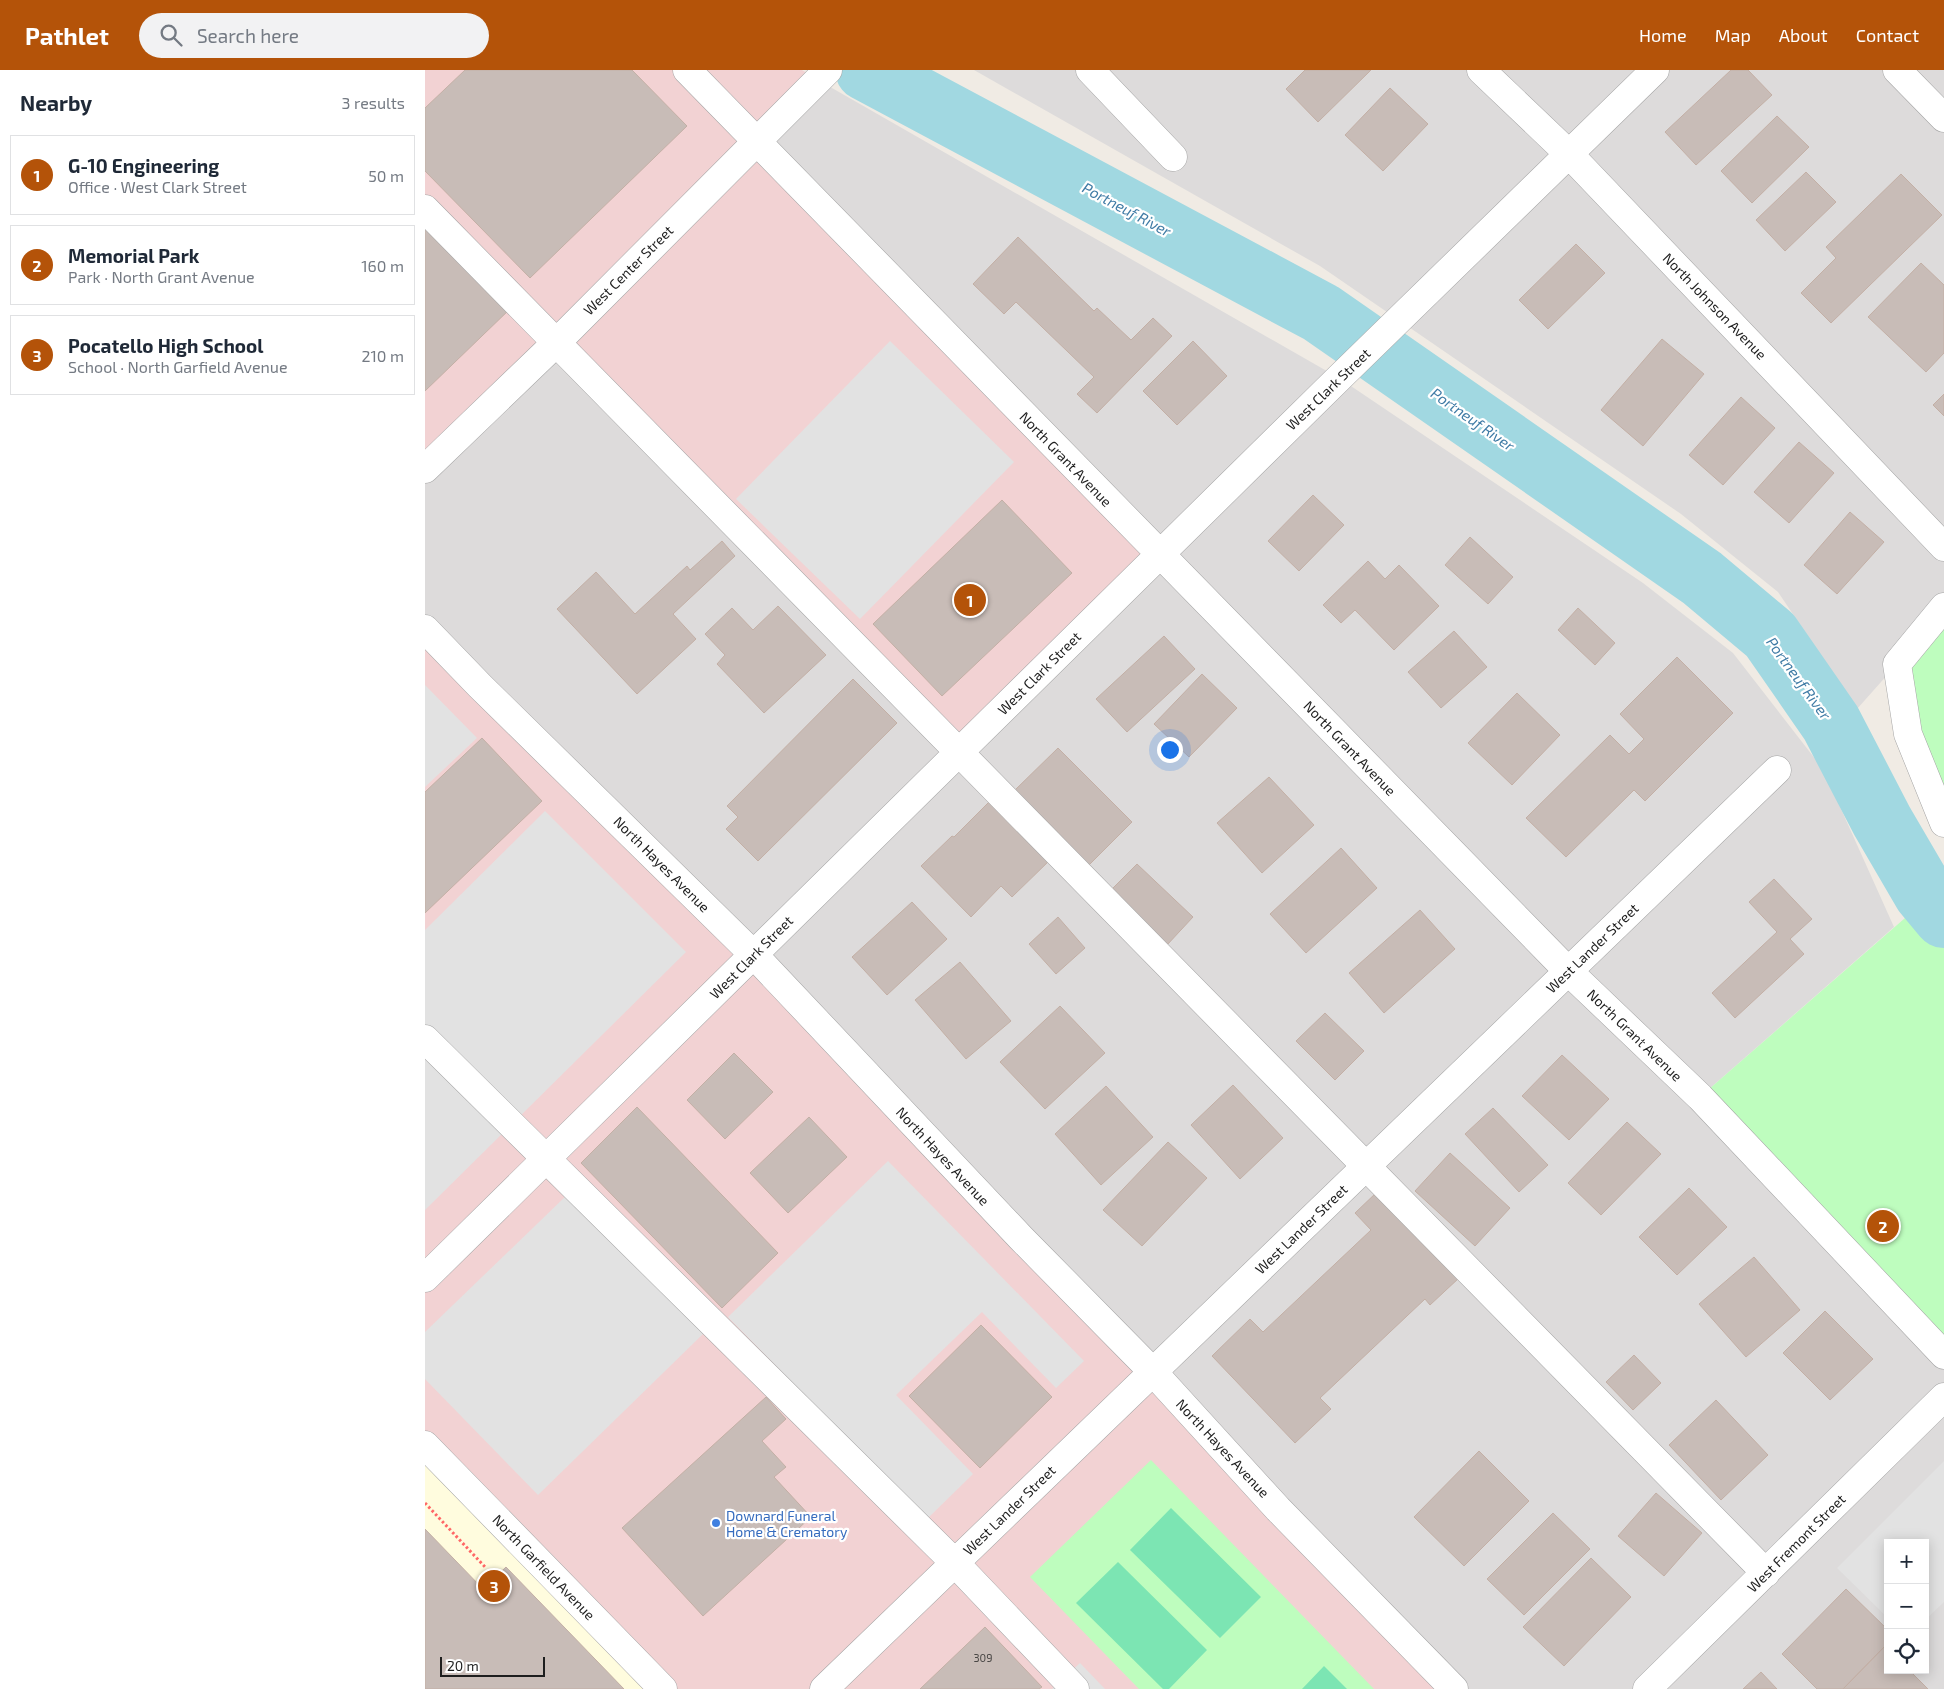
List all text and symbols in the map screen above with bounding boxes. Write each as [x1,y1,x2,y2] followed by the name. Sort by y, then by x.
[139,13,489,58] search box
[25,21,109,50] text: Pathlet
[157,21,185,49] icon: search
[197,24,299,47] text: Search here
[1639,24,1687,46] text: Home
[1715,24,1751,46] text: Map
[1779,24,1828,46] text: About
[1856,24,1919,46] text: Contact
[20,90,92,115] text: Nearby
[342,93,405,112] text: 3 results
[68,154,219,177] text: G-10 Engineering
[34,166,40,185] text: 1
[368,166,404,185] text: 50 m
[68,177,247,196] text: Office · West Clark Street
[1080,178,1175,240] water label: Portneuf River
[580,222,676,318] street label: West Center Street
[68,244,199,267] text: Memorial Park
[1660,249,1770,363] street label: North Johnson Avenue
[32,256,42,275] text: 2
[361,256,404,275] text: 160 m
[68,267,255,286] text: Park · North Grant Avenue
[68,334,264,357] text: Pocatello High School
[1282,344,1374,434] street label: West Clark Street
[32,346,42,365] text: 3
[361,346,404,365] text: 210 m
[68,357,288,376] text: School · North Garfield Avenue
[1428,384,1519,455] water label: Portneuf River
[1016,408,1116,510] street label: North Grant Avenue
[954,581,986,619] pin: 1
[994,628,1084,718] street label: West Clark Street
[1763,633,1836,724] water label: Portneuf River
[1300,697,1400,799] street label: North Grant Avenue
[1157,737,1183,763] your location
[610,812,714,916] street label: North Hayes Avenue
[1542,900,1642,996] street label: West Lander Street
[706,912,796,1002] street label: West Clark Street
[1584,985,1686,1085] street label: North Grant Avenue
[893,1103,993,1209] street label: North Hayes Avenue
[1251,1181,1351,1277] street label: West Lander Street
[1867,1207,1899,1245] pin: 2
[1173,1395,1273,1501] street label: North Hayes Avenue
[959,1462,1059,1558] street label: West Lander Street
[1743,1490,1849,1596] street label: West Fremont Street
[726,1507,848,1540] place label: Downard Funeral Home & Crematory
[489,1511,599,1623] street label: North Garfield Avenue
[710,1517,722,1529] marker: Downard Funeral Home & Crematory
[1884,1539,1929,1674] map controls
[1884,1539,1929,1584] button: +
[478,1567,510,1605] pin: 3
[1884,1584,1929,1629] button: −
[1884,1629,1929,1674] button: locate
[973,1651,993,1664] house number: 309
[440,1654,545,1677] scale bar
[447,1657,479,1674] text: 20 m

